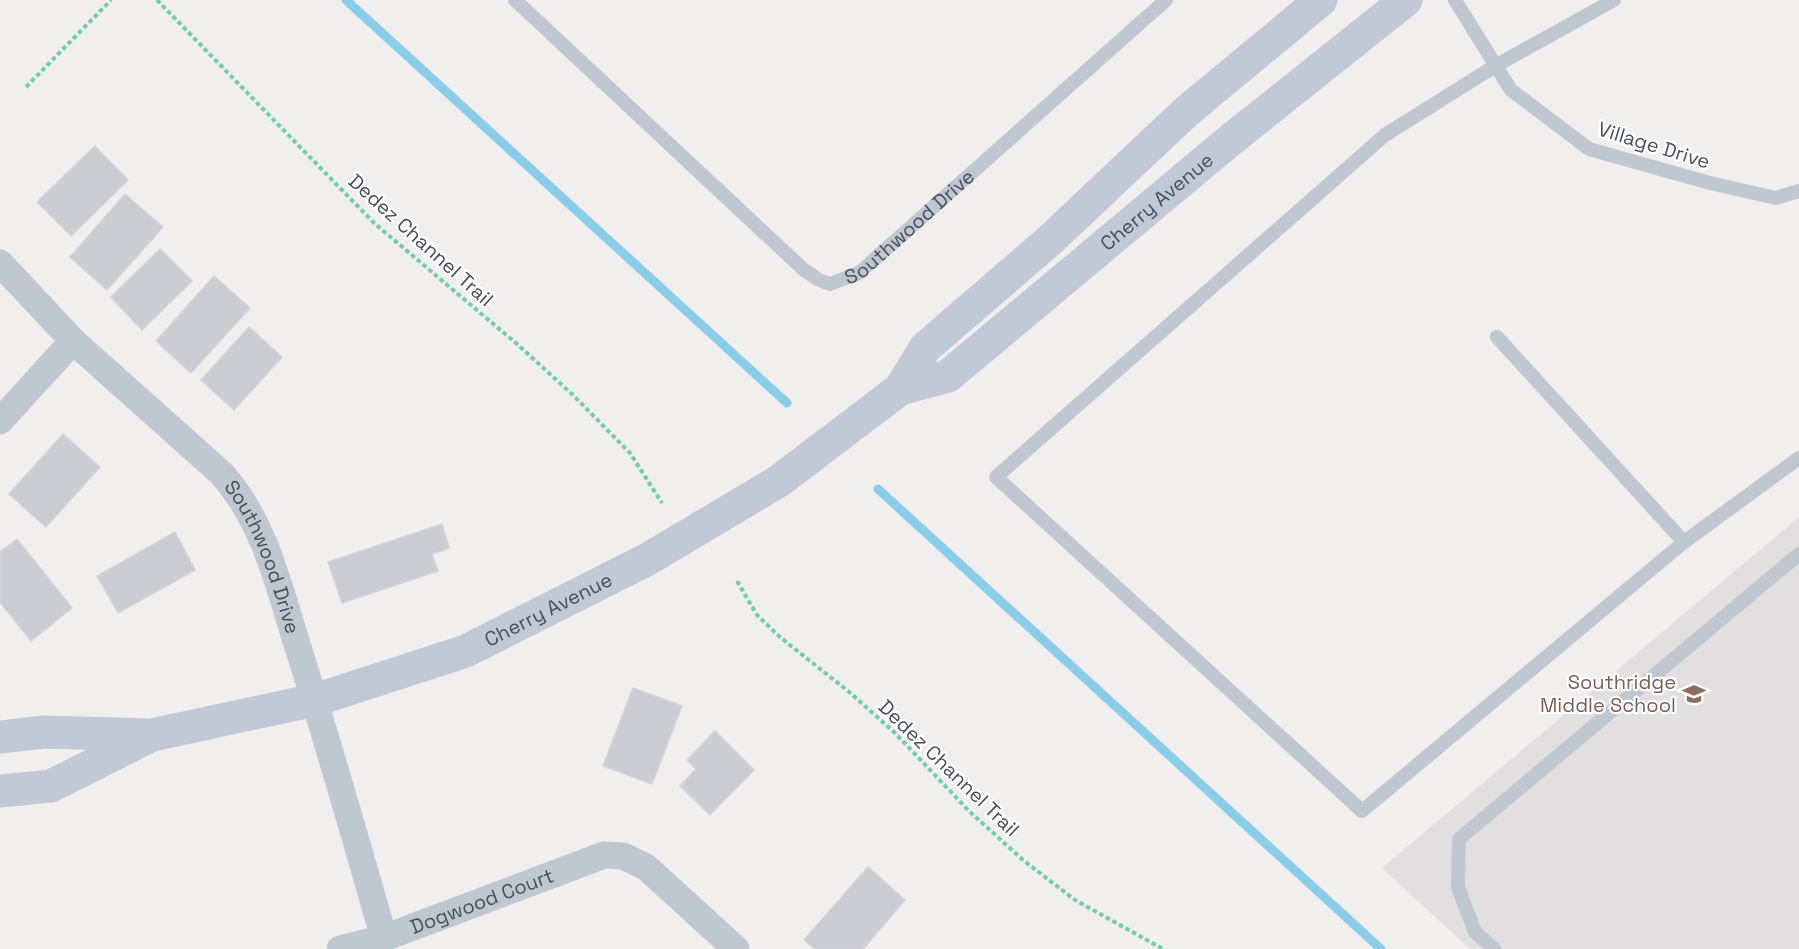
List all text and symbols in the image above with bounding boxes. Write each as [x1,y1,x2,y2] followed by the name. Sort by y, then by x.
[1595,116,1713,174] street label: Village Drive
[1095,147,1219,256] street label: Cherry Avenue
[841,164,980,290] street label: Southwood Drive
[343,168,499,312] street label: Dedez Channel Trail
[219,475,306,637] street label: Southwood Drive
[480,566,617,653] street label: Cherry Avenue
[1540,669,1676,718] place label: Southridge Middle School
[1681,681,1707,707] school or university icon: Southridge Middle School
[873,694,1025,842] street label: Dedez Channel Trail
[407,862,557,940] street label: Dogwood Court

